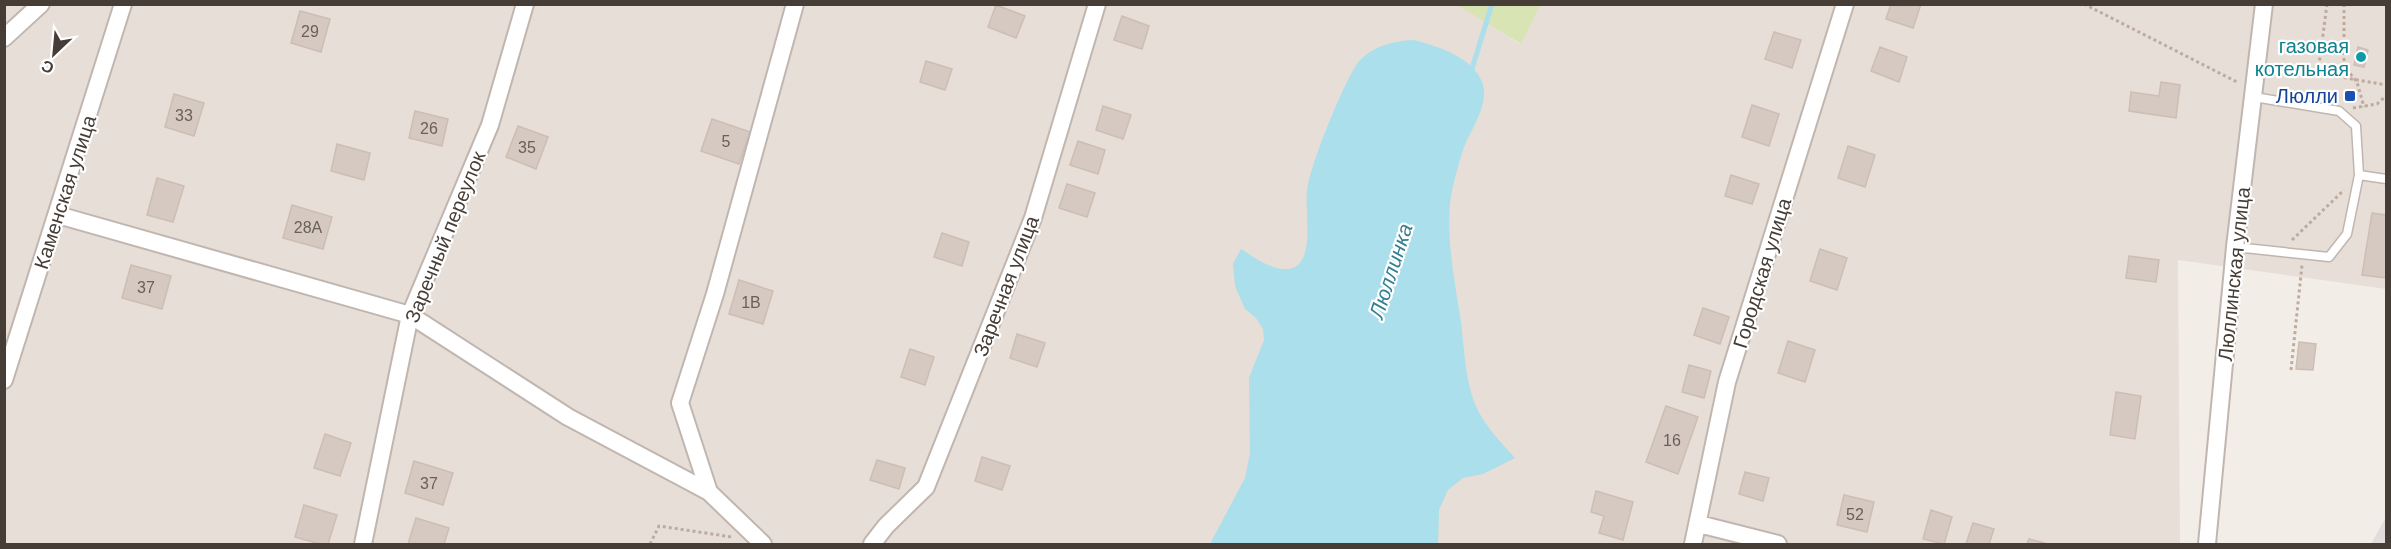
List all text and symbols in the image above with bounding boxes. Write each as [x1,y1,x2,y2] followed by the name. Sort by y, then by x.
[301,23,319,40] house number: 29
[24,24,84,84] north arrow
[2255,35,2349,80] place label: газовая котельная
[2354,50,2368,64] marker: газовая котельная
[38,57,57,77] text: С
[2276,85,2338,107] place label: Люлли
[2343,89,2357,103] marker: Люлли
[175,107,193,124] house number: 33
[30,112,101,272] street label: Каменская улица
[420,120,438,137] house number: 26
[722,133,731,150] house number: 5
[518,139,536,156] house number: 35
[401,148,490,326] street label: Заречный переулок
[2214,185,2254,362] street label: Люллинская улица
[1729,194,1796,351] street label: Городская улица
[969,212,1043,359] street label: Заречная улица
[294,219,323,236] house number: 28А
[1364,221,1417,323] water label: Люллинка
[137,279,155,296] house number: 37
[741,294,761,311] house number: 1В
[1663,432,1681,449] house number: 16
[420,475,438,492] house number: 37
[1846,506,1864,523] house number: 52

